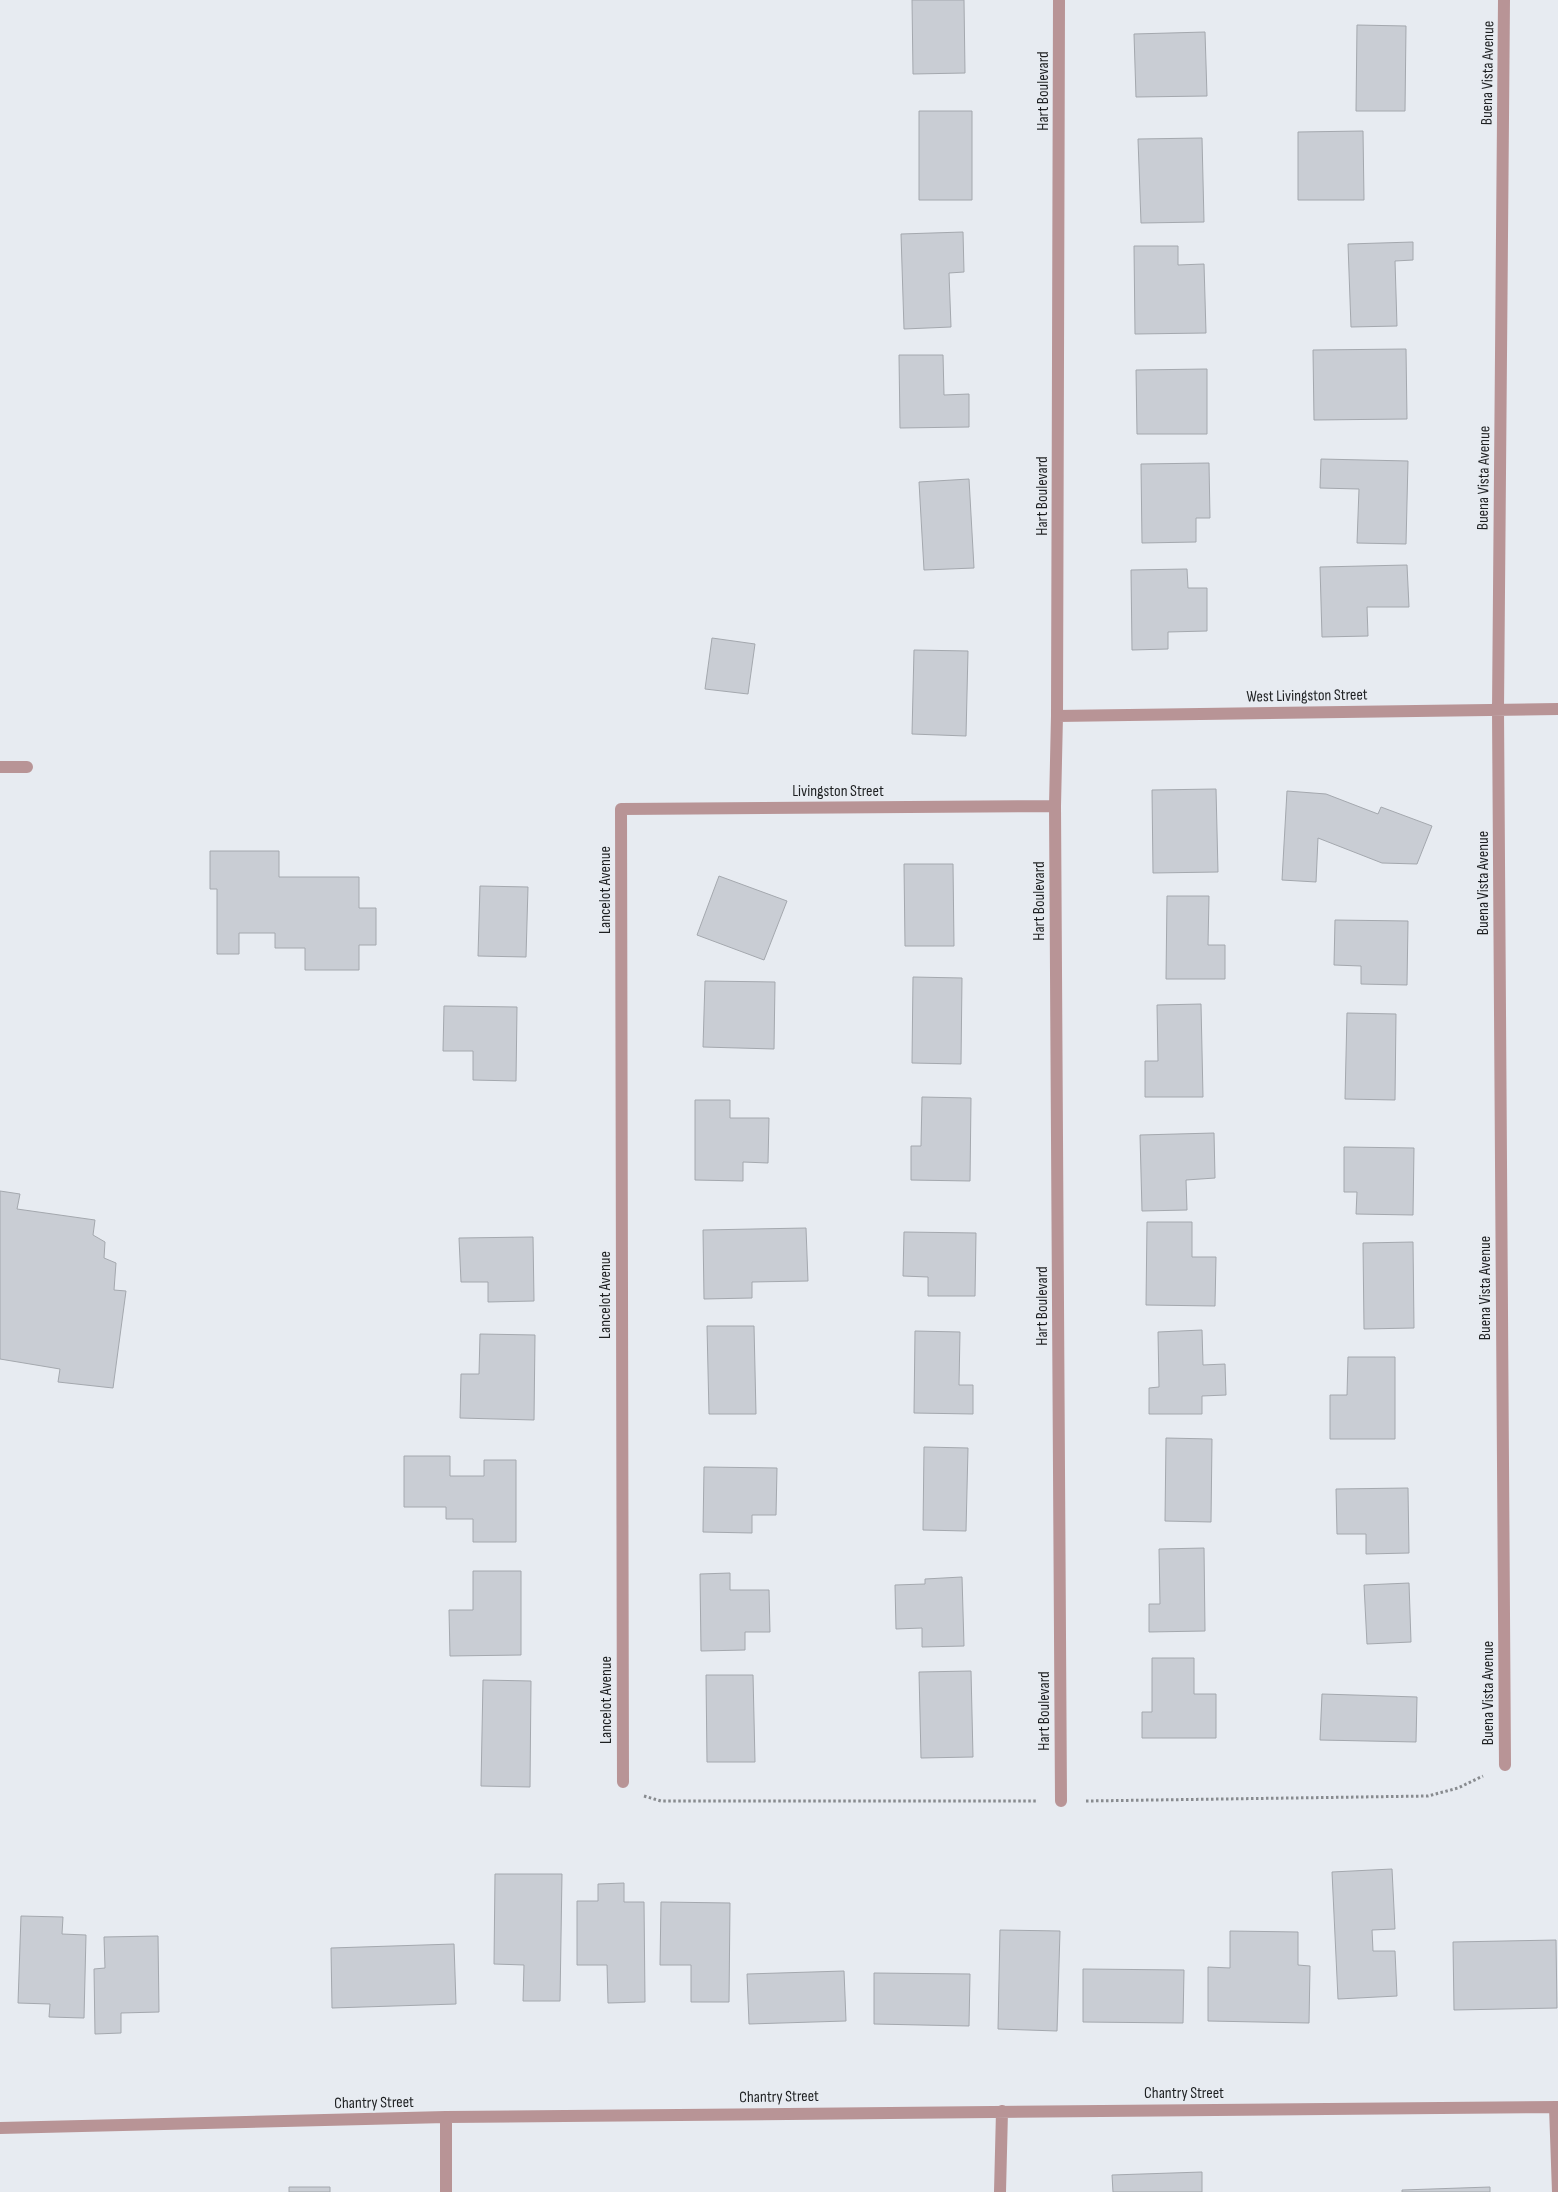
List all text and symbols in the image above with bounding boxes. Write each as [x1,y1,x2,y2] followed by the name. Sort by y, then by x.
[1478,21,1498,125] street label: Buena Vista Avenue
[1034,51,1053,131] street label: Hart Boulevard
[1474,426,1494,530] street label: Buena Vista Avenue
[1033,456,1052,536] street label: Hart Boulevard
[1246,685,1368,707] street label: West Livingston Street
[792,782,884,801] street label: Livingston Street
[1474,831,1493,935] street label: Buena Vista Avenue
[596,846,615,934] street label: Lancelot Avenue
[1030,861,1049,941] street label: Hart Boulevard
[1476,1236,1495,1340] street label: Buena Vista Avenue
[596,1251,615,1339] street label: Lancelot Avenue
[1033,1266,1052,1346] street label: Hart Boulevard
[1479,1641,1498,1745] street label: Buena Vista Avenue
[597,1656,616,1744] street label: Lancelot Avenue
[1035,1671,1054,1751] street label: Hart Boulevard
[1144,2084,1224,2103] street label: Chantry Street
[739,2087,819,2107] street label: Chantry Street
[334,2093,414,2113] street label: Chantry Street

